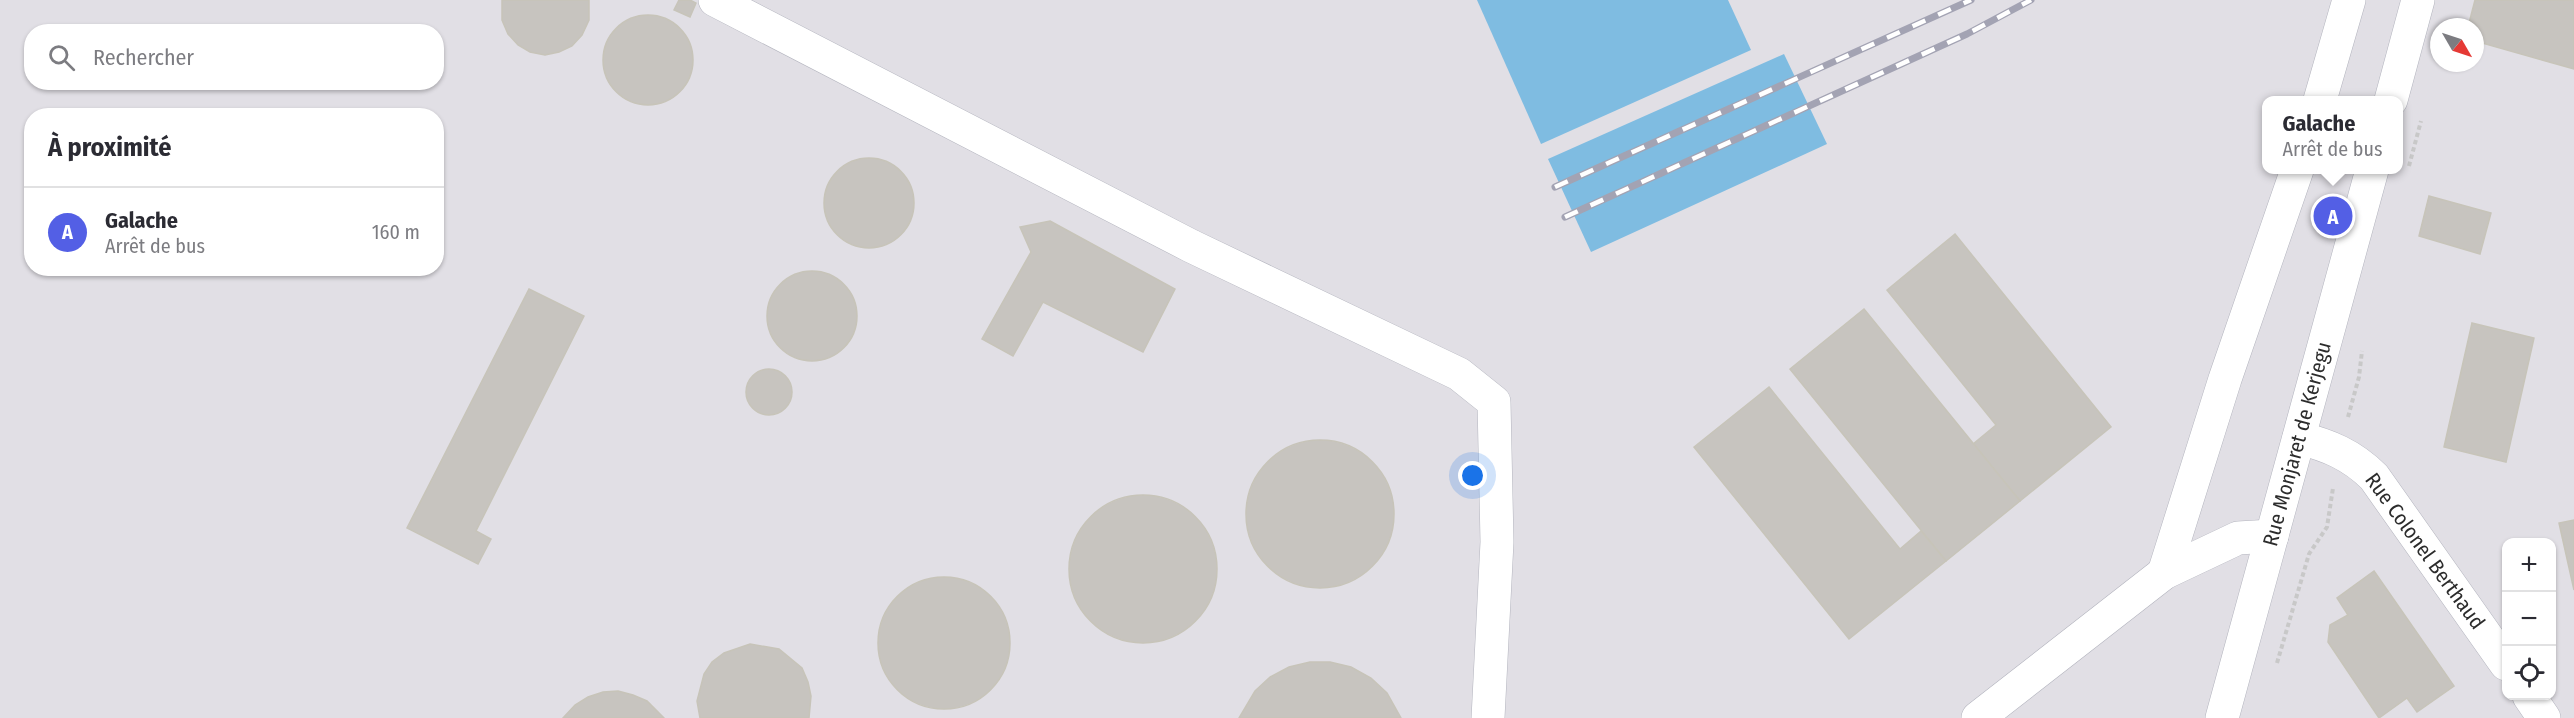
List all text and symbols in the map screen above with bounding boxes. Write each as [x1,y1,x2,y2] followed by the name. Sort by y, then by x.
[2430,18,2484,72] north arrow
[24,24,444,90] search box
[45,41,78,74] icon: search
[93,44,194,71] text: Rechercher
[2262,96,2403,174] popup
[2283,110,2355,137] text: Galache
[48,132,171,163] text: À proximité
[2283,137,2382,161] text: Arrêt de bus
[2314,194,2352,238] pin: A
[105,207,178,234] text: Galache
[62,220,73,244] text: A
[372,220,420,244] text: 160 m
[105,234,205,258] text: Arrêt de bus
[2257,339,2337,549] street label: Rue Monjaret de Kerjegu
[1458,461,1487,490] your location
[2359,468,2491,634] street label: Rue Colonel Berthaud
[2502,538,2556,700] map controls
[2502,538,2556,592] button: +
[2502,592,2556,646] button: −
[2502,646,2556,700] button: locate

